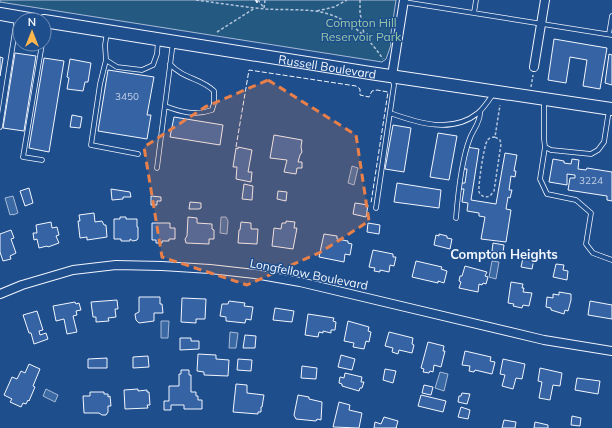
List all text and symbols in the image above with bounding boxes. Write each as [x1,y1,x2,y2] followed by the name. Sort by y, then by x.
[12,12,52,52] north arrow
[28,15,36,29] text: N
[321,15,402,44] park label: Compton Hill Reservoir Park
[277,51,377,81] street label: Russell Boulevard
[115,90,139,103] house number: 3450
[579,174,603,187] house number: 3224
[450,246,558,262] district label: Compton Heights
[249,255,369,293] street label: Longfellow Boulevard

